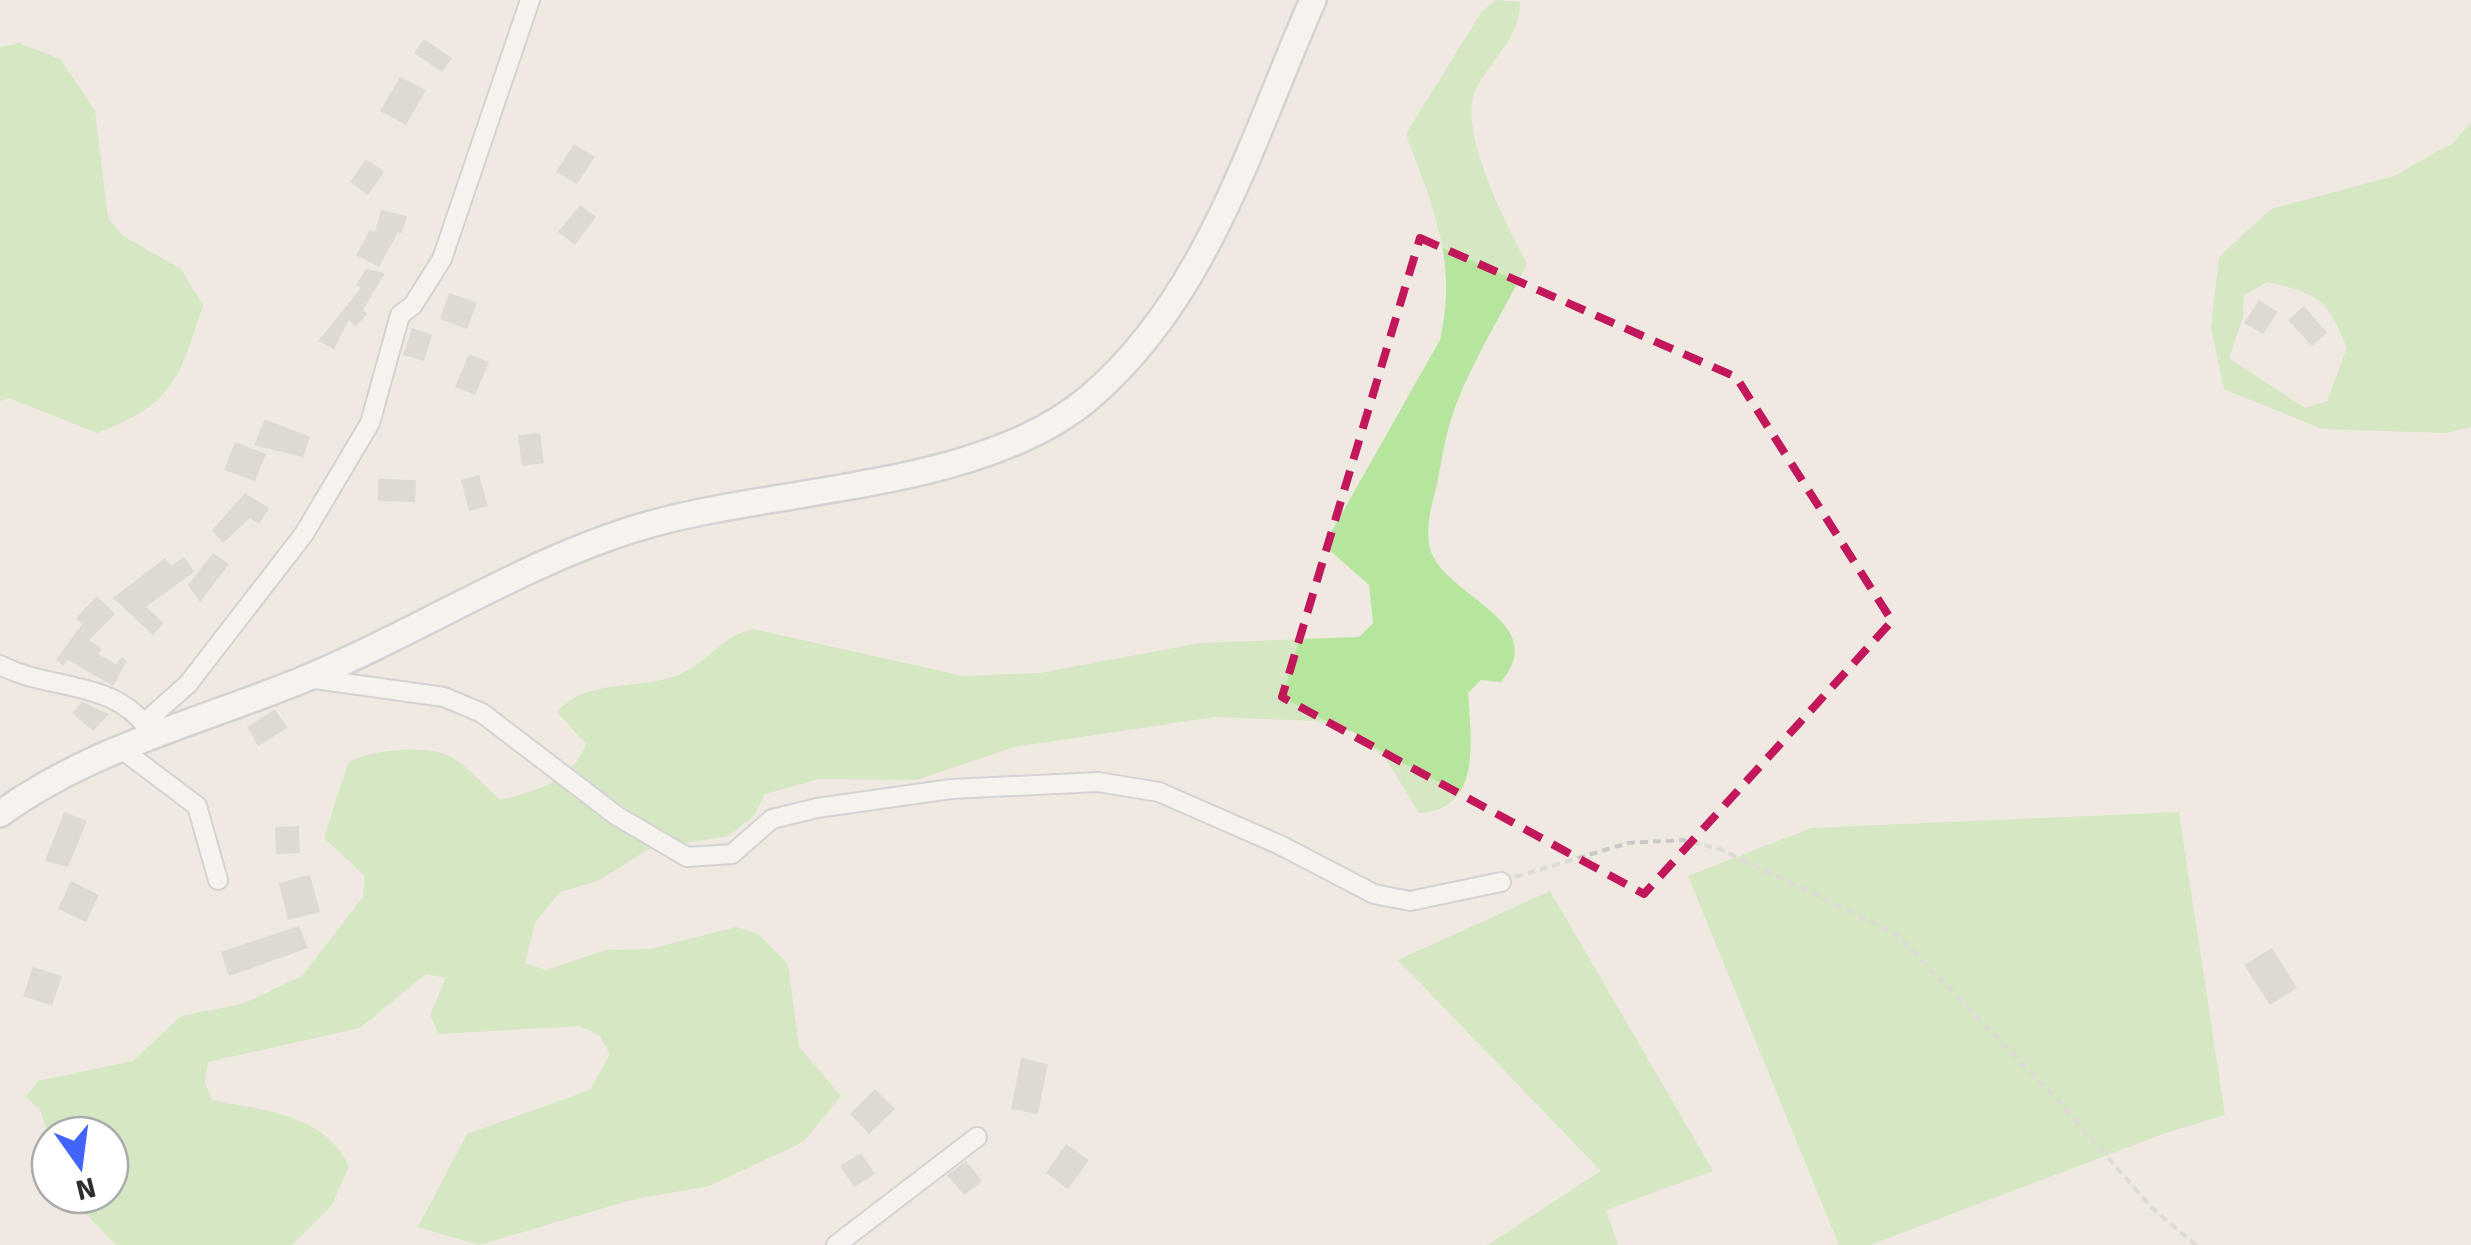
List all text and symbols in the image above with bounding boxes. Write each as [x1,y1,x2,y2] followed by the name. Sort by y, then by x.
[30,1115,130,1215] north arrow
[72,1169,99,1207] text: N

